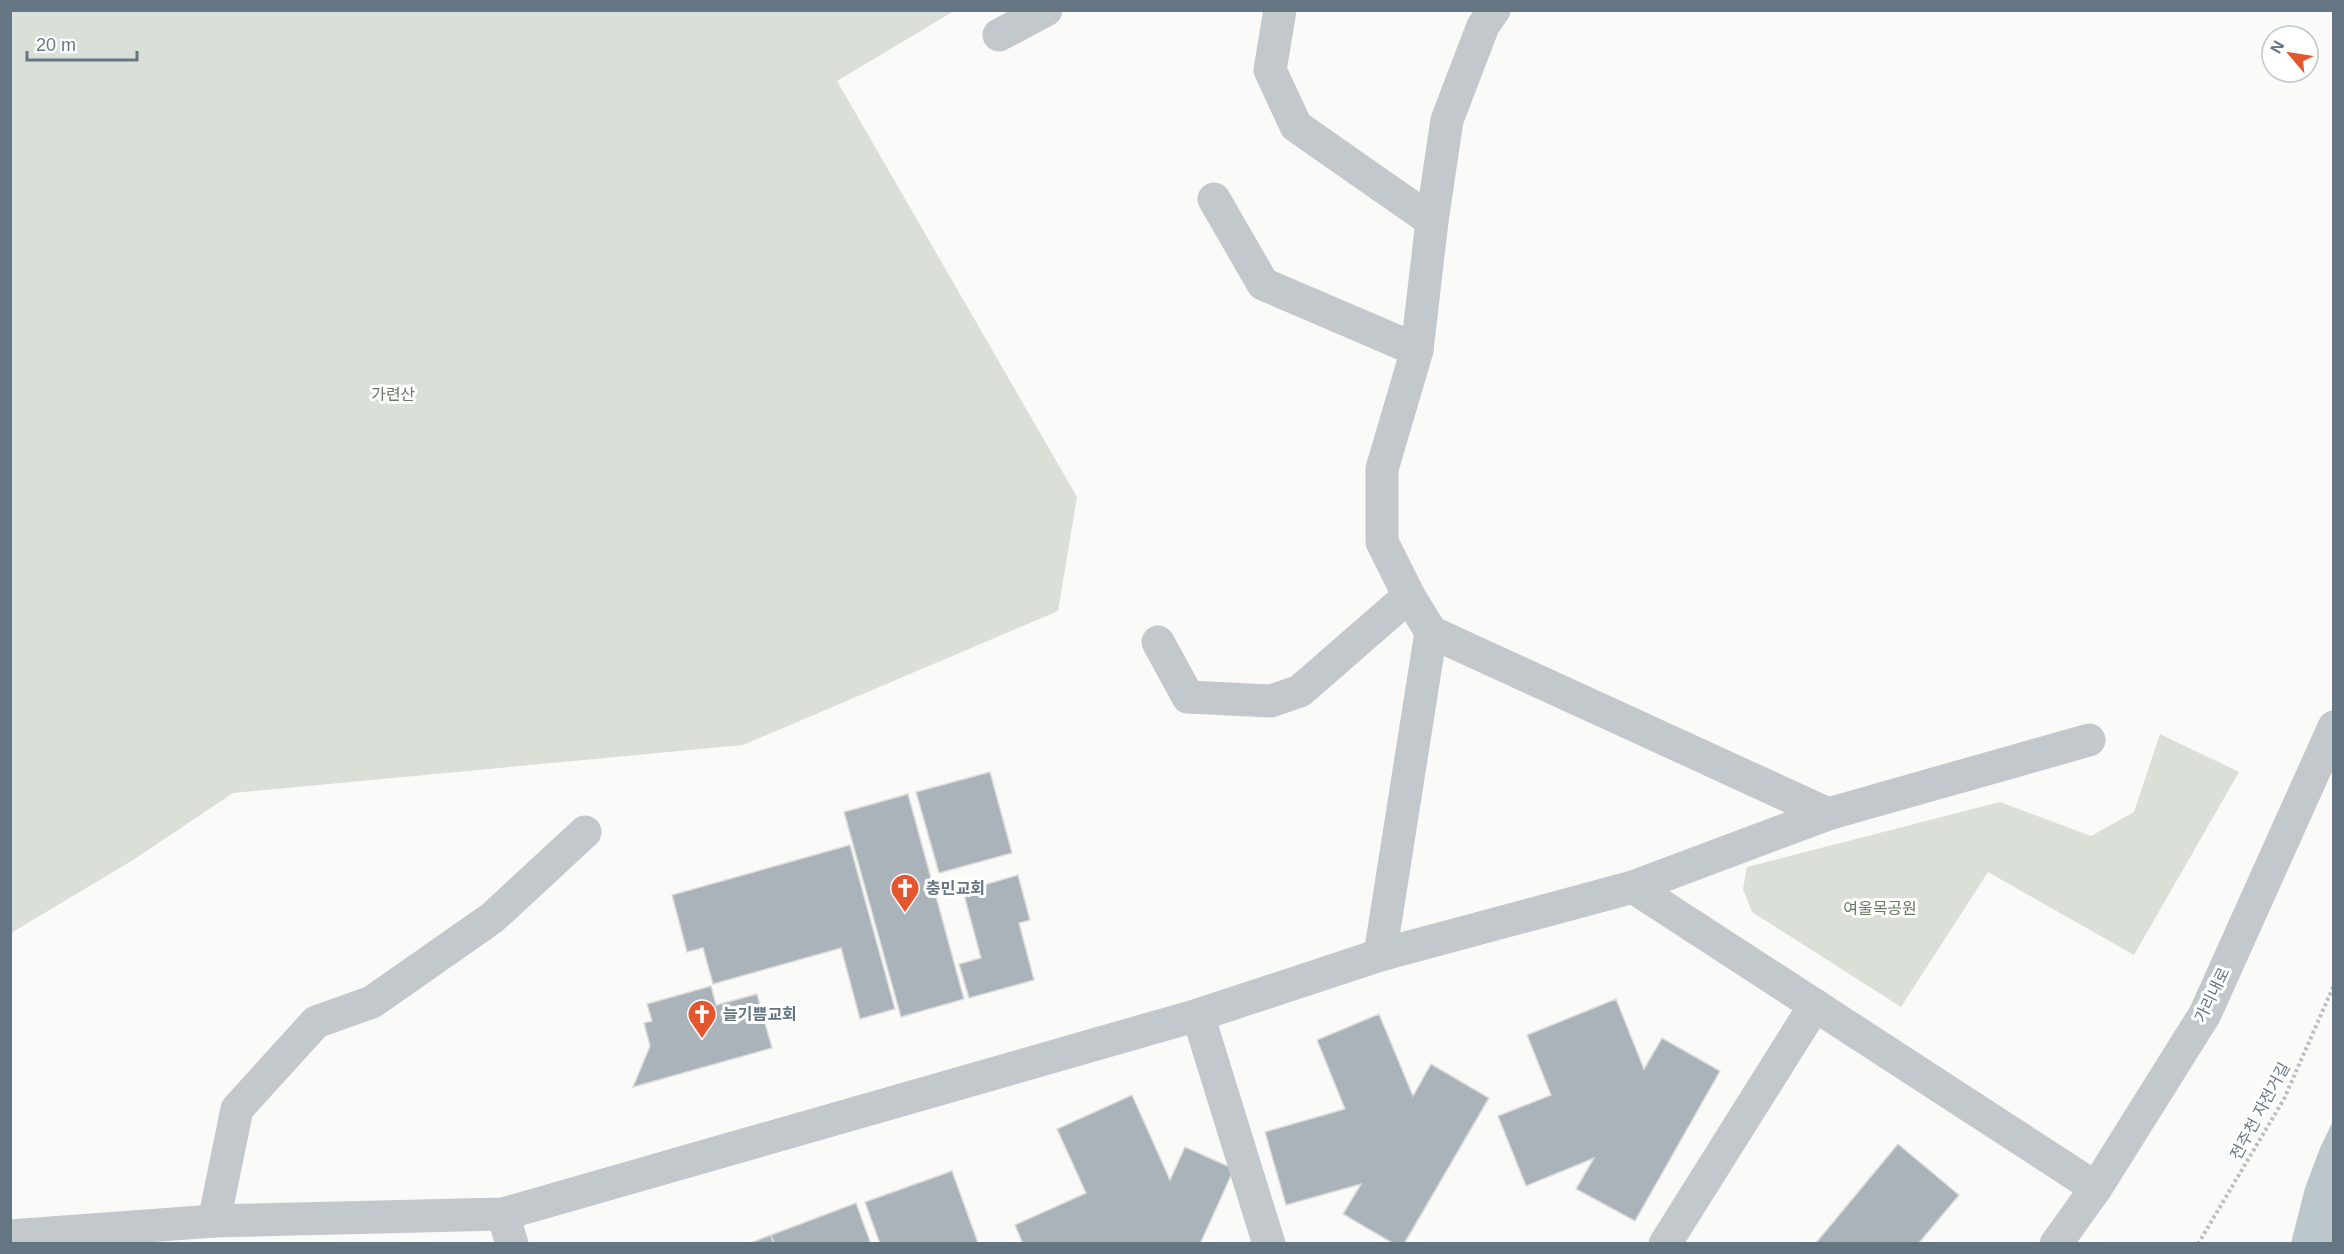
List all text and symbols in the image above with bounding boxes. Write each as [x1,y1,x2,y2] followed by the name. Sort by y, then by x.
[27,24,136,62] scale bar
[2260,24,2320,84] north arrow
[36,35,76,55] text: 20 m
[2267,38,2288,56] text: N
[371,386,415,403] park label: 가련산
[889,872,921,914] church icon: 충민교회
[926,880,985,897] place label: 충민교회
[1843,900,1917,917] park label: 여울목공원
[2191,965,2233,1025] street label: 가리내로
[686,998,718,1040] church icon: 늘기쁨교회
[723,1006,797,1023] place label: 늘기쁨교회
[2227,1060,2293,1162] street label: 전주천 자전거길

